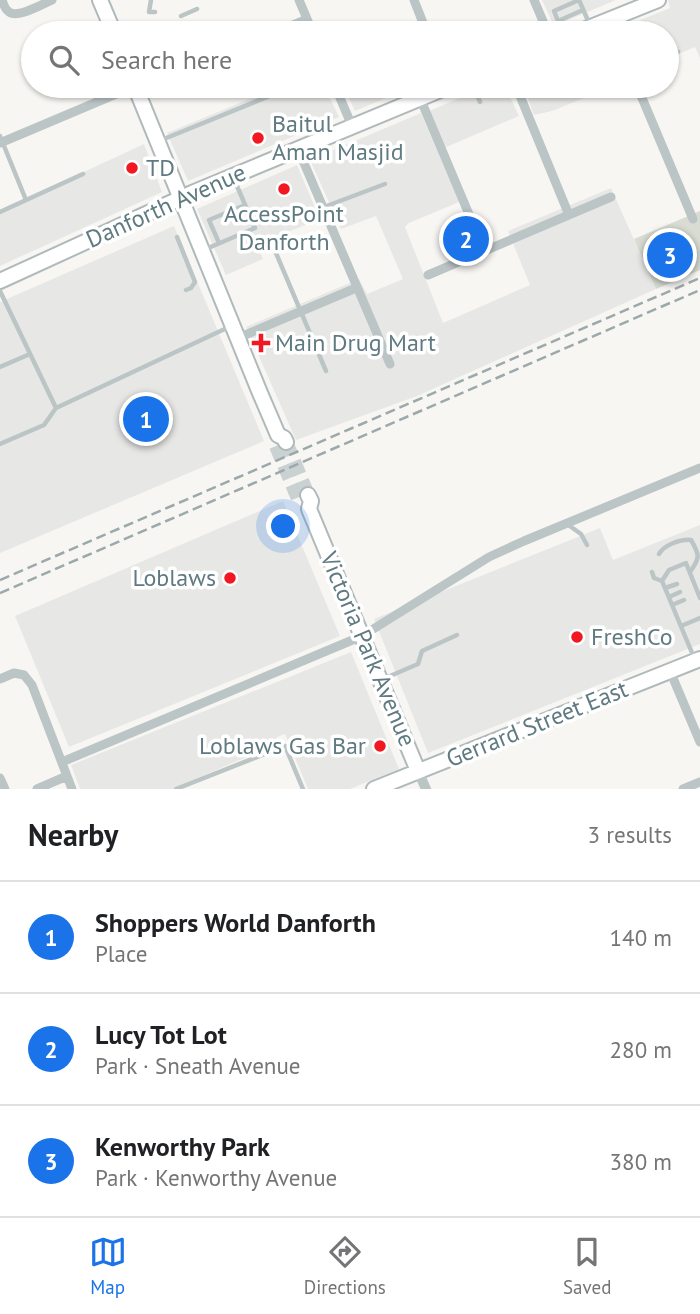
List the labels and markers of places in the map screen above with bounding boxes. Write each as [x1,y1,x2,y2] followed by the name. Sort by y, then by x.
[272,108,404,167] place label: Baitul Aman Masjid
[250,130,266,146] marker: Baitul Aman Masjid
[146,152,175,183] place label: TD
[124,160,140,176] marker: TD
[276,181,292,197] marker: AccessPoint Danforth
[224,198,344,257] place label: AccessPoint Danforth
[443,213,489,265] pin: 2
[647,229,693,281] pin: 3
[275,327,436,358] place label: Main Drug Mart
[253,335,269,351] marker: Main Drug Mart
[123,393,169,445] pin: 1
[133,562,216,593] place label: Loblaws
[222,570,238,586] marker: Loblaws
[591,621,673,652] place label: FreshCo
[569,629,585,645] marker: FreshCo
[199,730,366,761] place label: Loblaws Gas Bar
[372,738,388,754] marker: Loblaws Gas Bar

